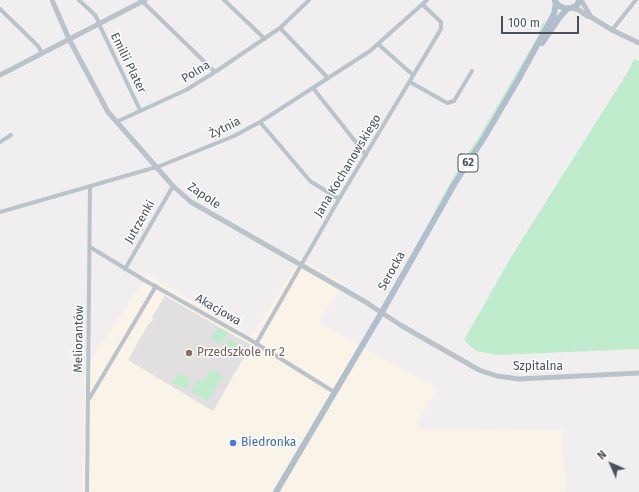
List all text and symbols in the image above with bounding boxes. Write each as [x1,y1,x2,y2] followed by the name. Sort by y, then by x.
[503,8,581,34] scale bar
[508,16,540,30] text: 100 m
[107,30,149,96] street label: Emilii Plater
[179,58,213,86] street label: Polna
[312,112,384,220] street label: Jana Kochanowskiego
[207,114,243,142] street label: Żytnia
[458,154,478,172] road number: 62
[185,180,223,212] street label: Zapole
[122,198,158,246] street label: Jutrzenki
[375,249,409,293] street label: Serocka
[193,291,243,329] street label: Akacjowa
[71,305,87,373] street label: Meliorantów
[197,346,285,360] place label: Przedszkole nr 2
[184,348,194,358] marker: Przedszkole nr 2
[513,360,563,374] street label: Szpitalna
[241,436,296,450] place label: Biedronka
[228,438,238,448] marker: Biedronka
[591,444,631,484] north arrow
[595,448,609,462] text: N

